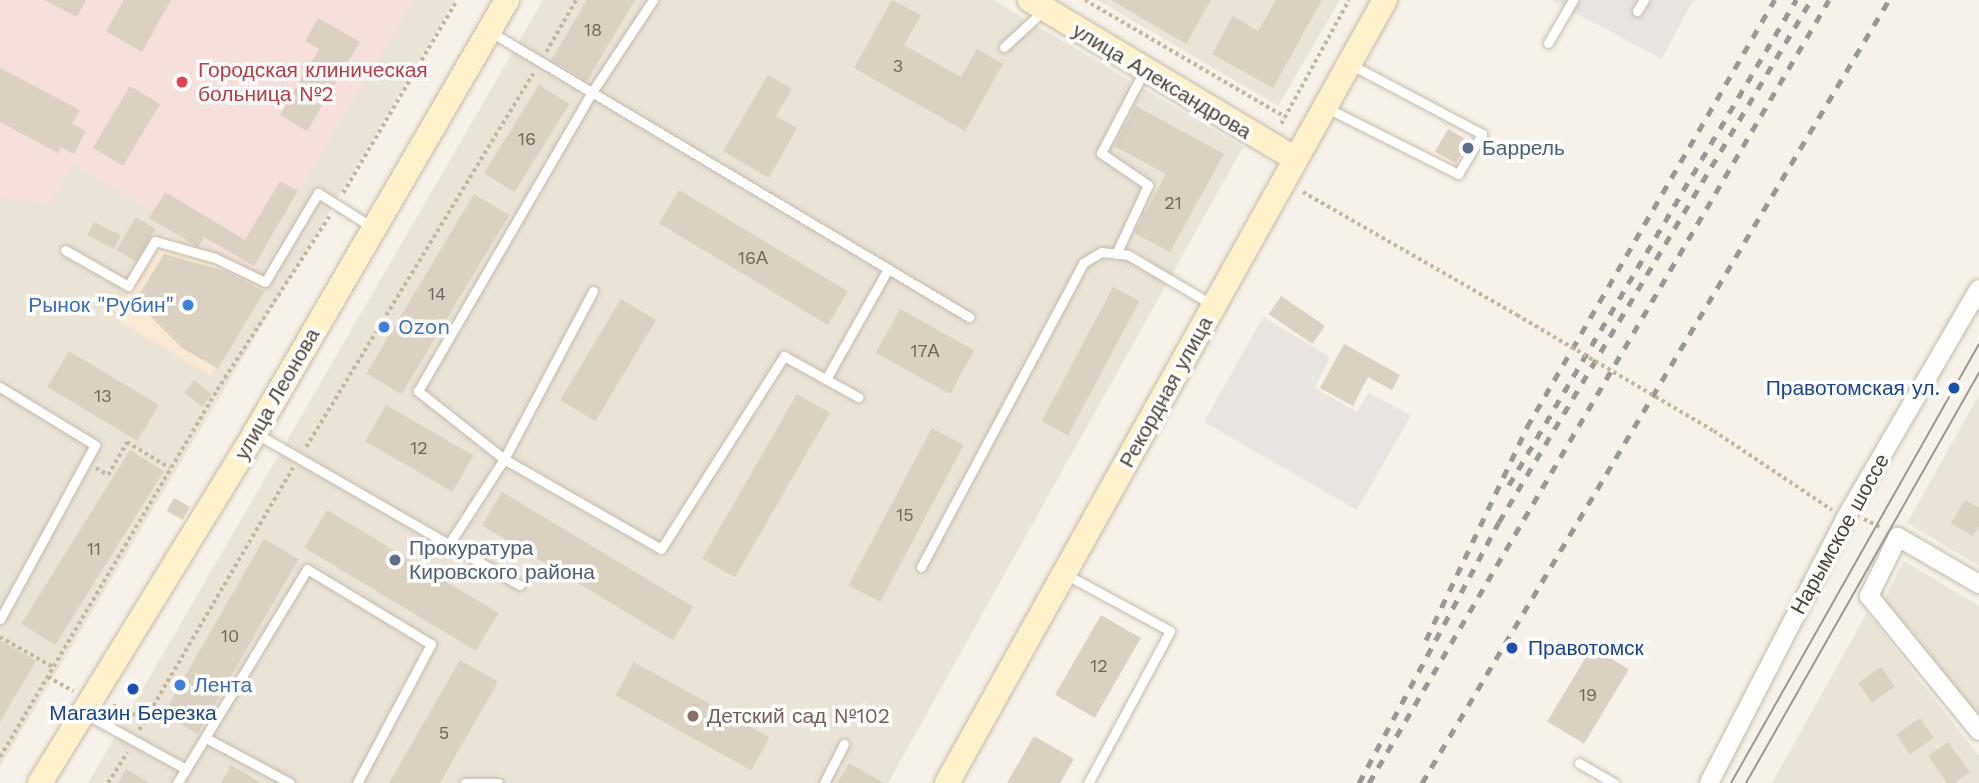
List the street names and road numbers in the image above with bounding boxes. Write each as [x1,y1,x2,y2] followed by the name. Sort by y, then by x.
[1068,18,1256,144] street label: улица Александрова
[1114,312,1218,472] street label: Рекордная улица
[229,324,325,464] street label: улица Леонова
[1785,449,1895,619] street label: Нарымское шоссе

